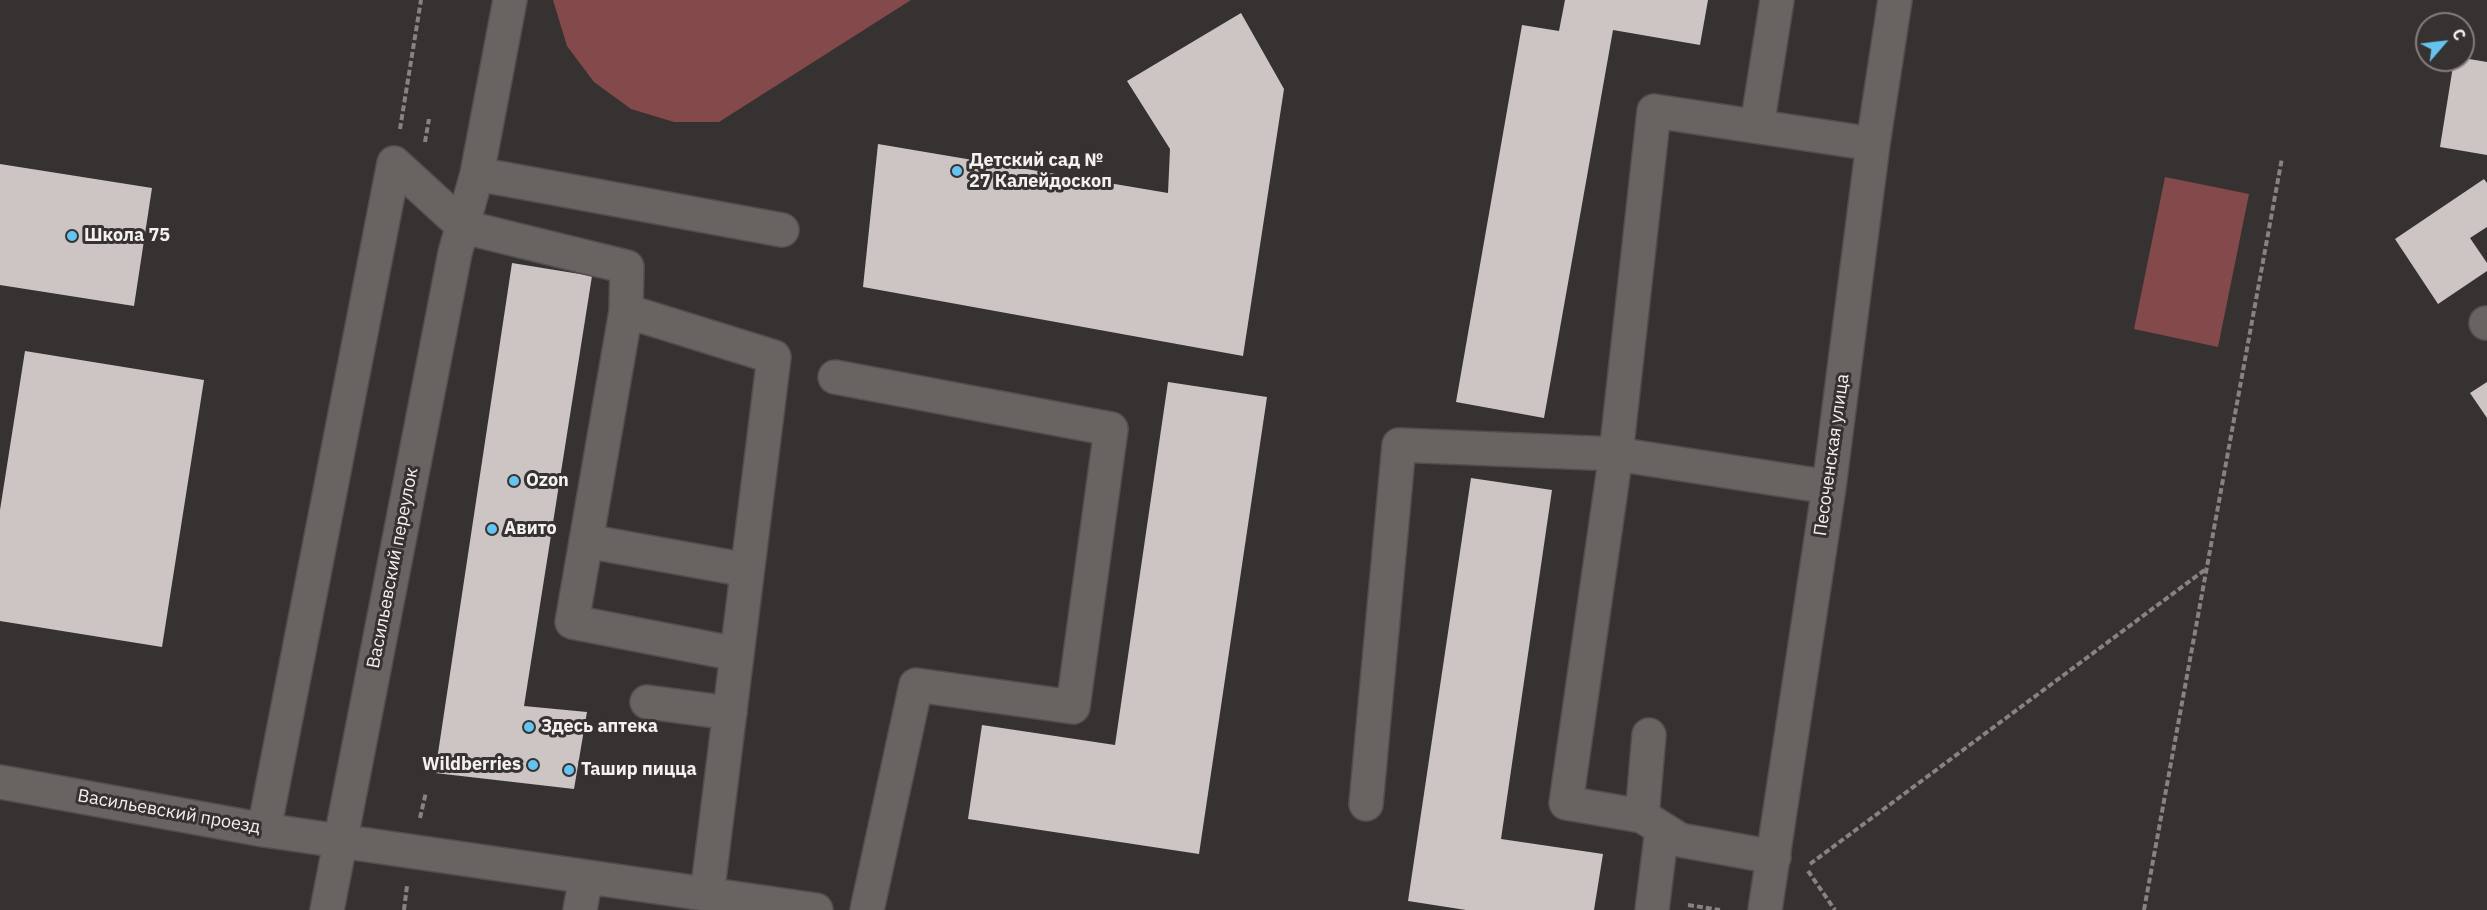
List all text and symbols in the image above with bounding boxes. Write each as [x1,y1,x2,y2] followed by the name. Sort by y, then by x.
[2415,12,2475,72] north arrow
[2448,25,2470,44] text: С
[969,150,1112,192] place label: Детский сад № 27 Калейдоскоп
[950,164,964,178] marker: Детский сад № 27 Калейдоскоп
[84,225,170,247] place label: Школа 75
[65,229,79,243] marker: Школа 75
[1810,372,1854,538] street label: Песоченская улица
[363,466,423,670] street label: Васильевский переулок
[526,470,569,492] place label: Ozon
[507,474,521,488] marker: Ozon
[504,518,557,540] place label: Авито
[485,522,499,536] marker: Авито
[541,716,658,738] place label: Здесь аптека
[522,720,536,734] marker: Здесь аптека
[422,754,521,776] place label: Wildberries
[526,758,540,772] marker: Wildberries
[581,759,697,781] place label: Ташир пицца
[562,763,576,777] marker: Ташир пицца
[76,785,262,839] street label: Васильевский проезд

